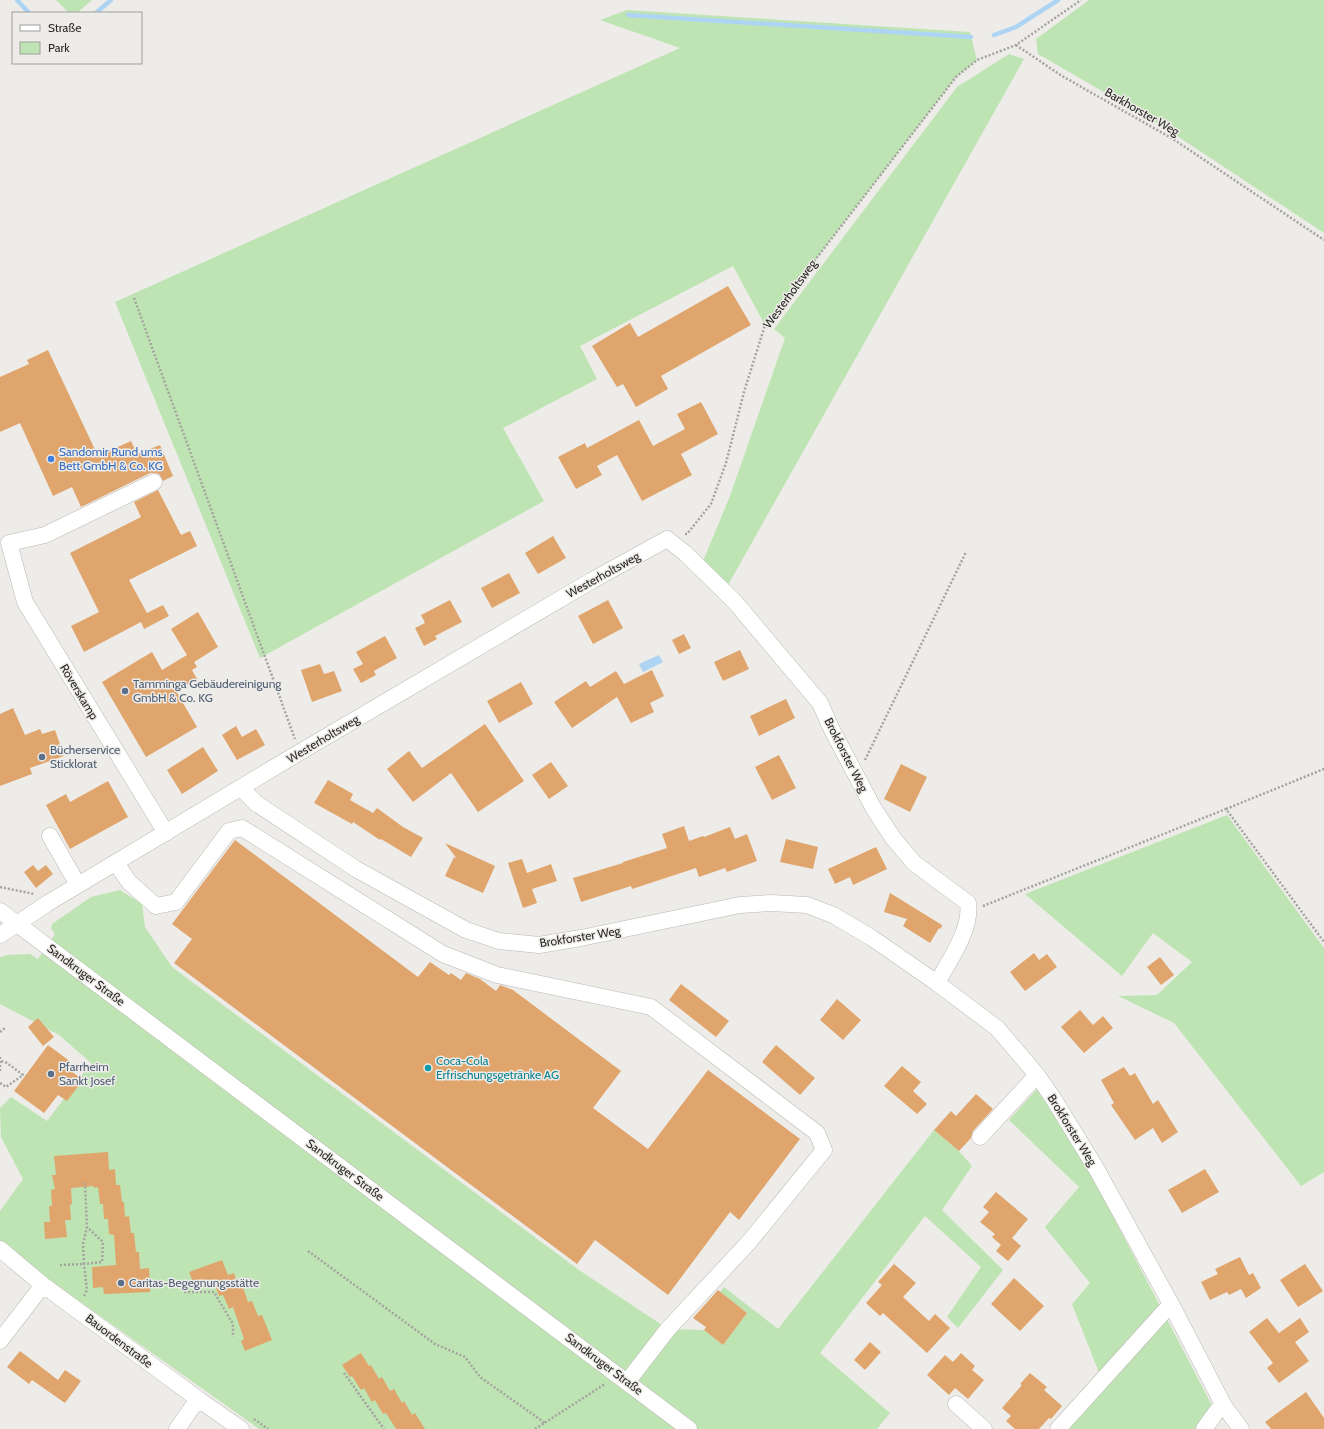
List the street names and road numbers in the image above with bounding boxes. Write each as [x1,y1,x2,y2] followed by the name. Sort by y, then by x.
[1102,84,1183,139] street label: Barkhorster Weg
[760,255,820,331] street label: Westerholtsweg
[563,548,643,601] street label: Westerholtsweg
[57,661,102,723] street label: Röverskamp
[284,711,362,766] street label: Westerholtsweg
[821,715,872,795] street label: Brokforster Weg
[538,923,622,950] street label: Brokforster Weg
[44,940,128,1009] street label: Sandkruger Straße
[1044,1091,1101,1169] street label: Brokforster Weg
[303,1135,387,1204] street label: Sandkruger Straße
[83,1310,156,1371] street label: Bauordenstraße
[562,1329,646,1398] street label: Sandkruger Straße

